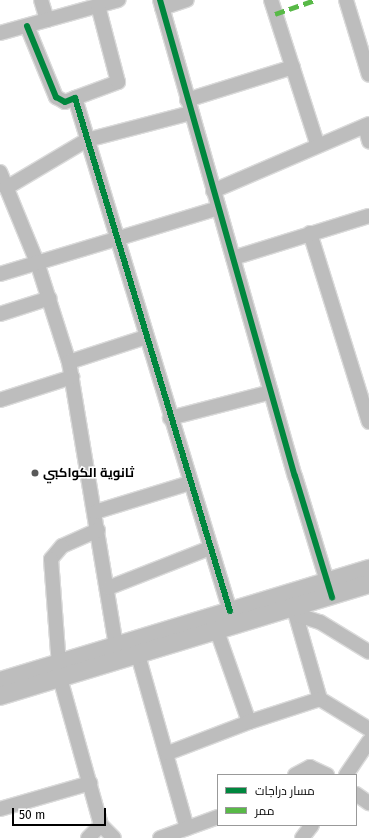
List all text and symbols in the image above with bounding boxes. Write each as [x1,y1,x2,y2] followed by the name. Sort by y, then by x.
[43,465,134,481] place label: ثانوية الكواكبي
[30,468,40,478] marker: ثانوية الكواكبي
[217,774,357,826] legend
[255,784,315,798] text: مسار دراجات
[14,800,108,826] scale bar
[255,804,274,818] text: ممر
[19,808,45,822] text: 50 m

